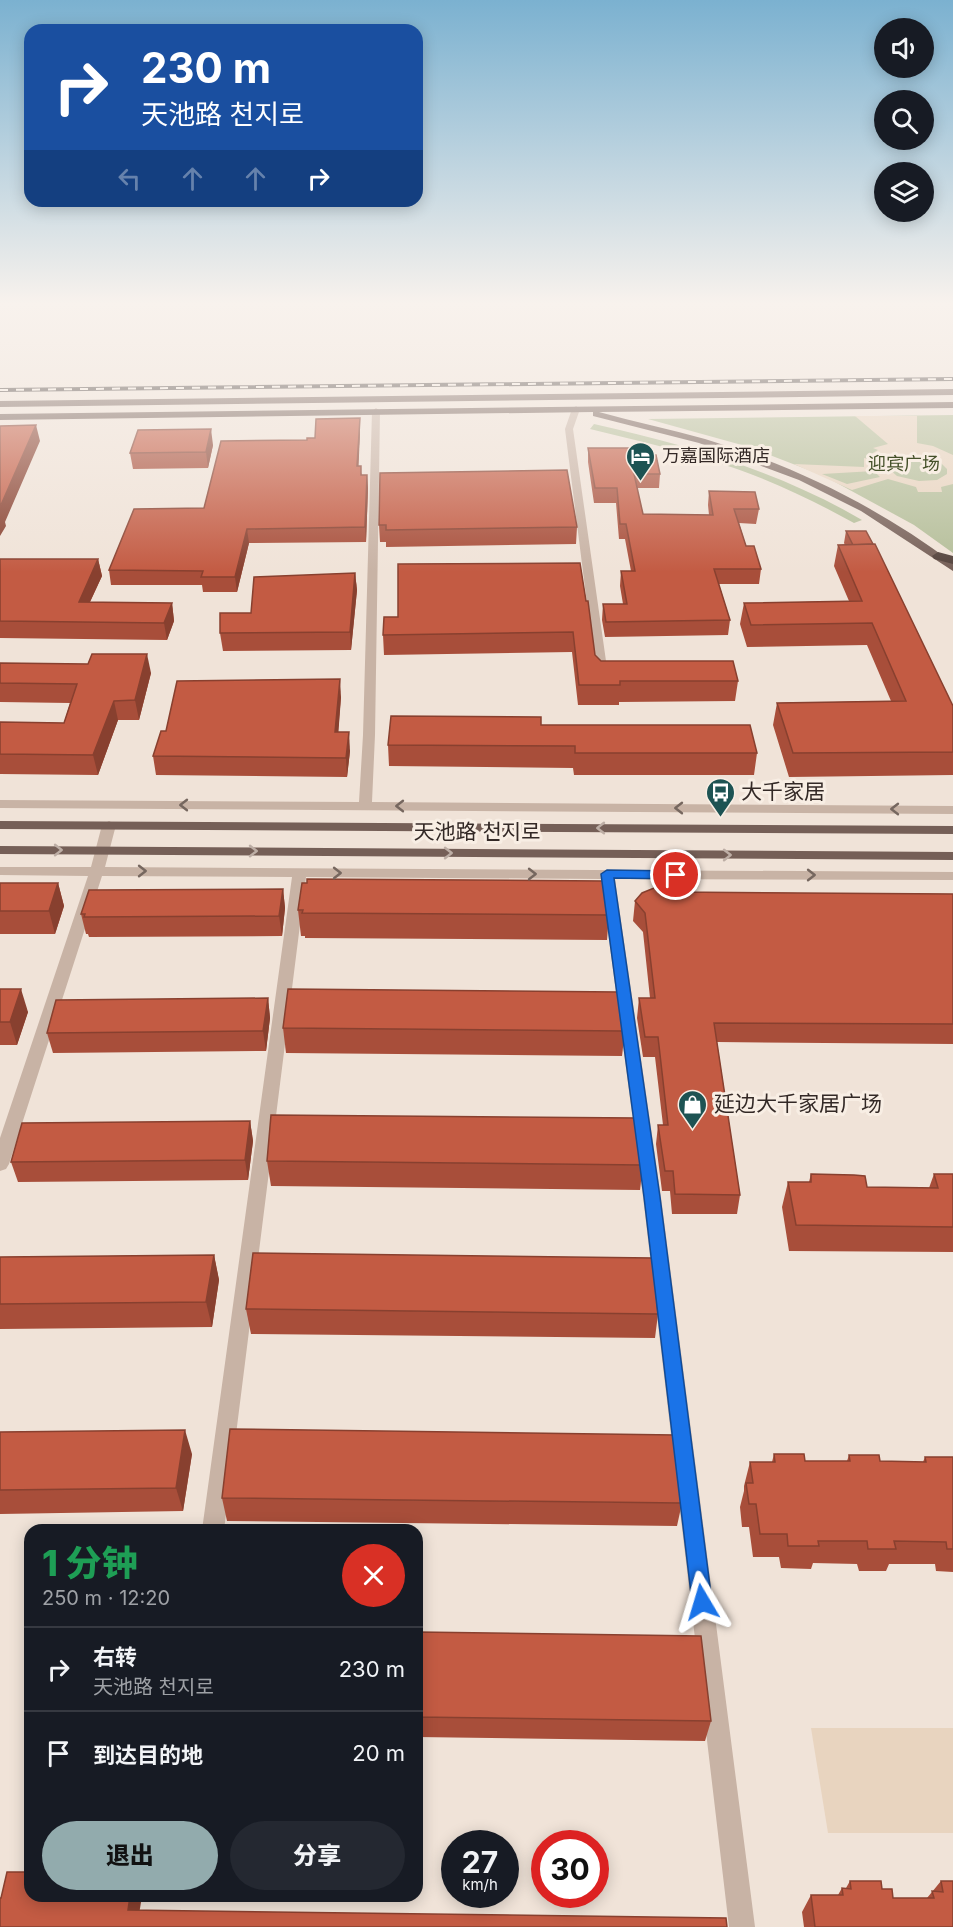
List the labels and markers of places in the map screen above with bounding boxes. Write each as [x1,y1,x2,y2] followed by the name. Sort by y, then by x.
[625,440,657,482] hotel icon: 万嘉国际酒店
[662,445,770,466] place label: 万嘉国际酒店
[704,776,736,818] bus stop icon: 大千家居
[741,779,825,804] place label: 大千家居
[650,849,701,900] pin
[677,1088,709,1130] shop icon: 延边大千家居广场
[714,1091,882,1116] place label: 延边大千家居广场

